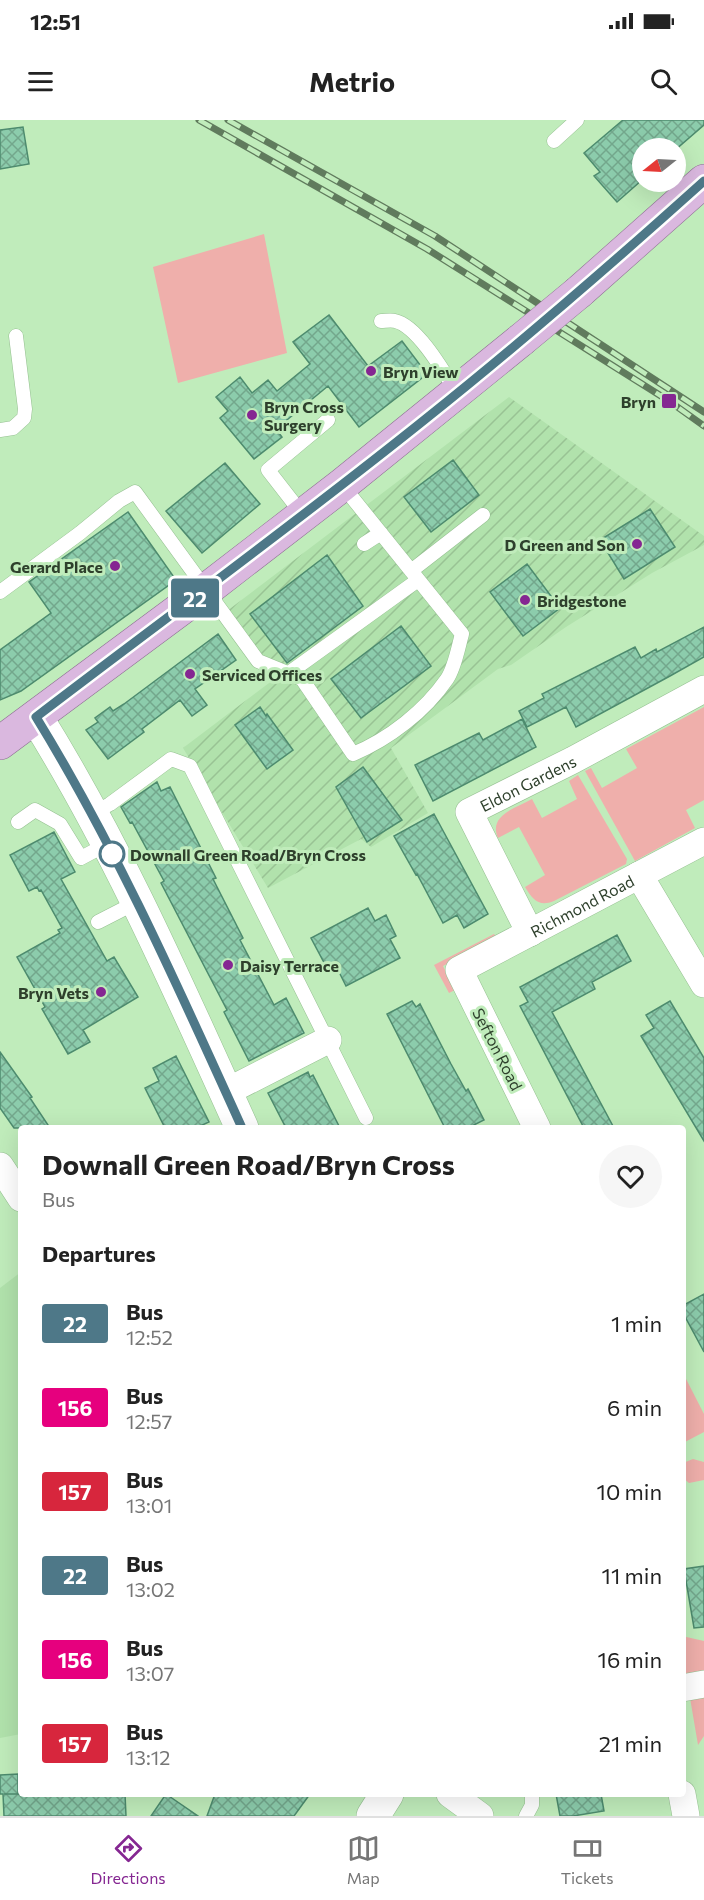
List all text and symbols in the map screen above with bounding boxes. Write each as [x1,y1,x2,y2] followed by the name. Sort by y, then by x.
[30,8,81,35] text: 12:51
[24,65,57,98] icon: menu
[309,65,395,98] text: Metrio
[647,65,680,98] icon: search
[632,138,686,192] north arrow
[632,138,686,192] map controls
[383,362,459,381] place label: Bryn View
[364,364,378,378] marker: Bryn View
[621,392,656,411] place label: Bryn
[660,392,678,410] marker: Bryn
[264,397,344,434] place label: Bryn Cross Surgery
[245,408,259,422] marker: Bryn Cross Surgery
[504,535,625,554] place label: D Green and Son
[630,537,644,551] marker: D Green and Son
[10,557,103,576] place label: Gerard Place
[108,559,122,573] marker: Gerard Place
[168,578,222,618] line badge: 22
[183,586,207,611] text: 22
[537,591,626,610] place label: Bridgestone
[518,593,532,607] marker: Bridgestone
[202,665,322,684] place label: Serviced Offices
[183,667,197,681] marker: Serviced Offices
[476,751,579,815] street label: Eldon Gardens
[99,841,125,867] marker: Downall Green Road/Bryn Cross
[130,845,366,864] place label: Downall Green Road/Bryn Cross
[527,870,637,940] street label: Richmond Road
[240,956,339,975] place label: Daisy Terrace
[221,958,235,972] marker: Daisy Terrace
[18,983,89,1002] place label: Bryn Vets
[94,985,108,999] marker: Bryn Vets
[469,1005,527,1093] street label: Sefton Road
[599,1145,662,1208] button: heart
[42,1147,455,1181] text: Downall Green Road/Bryn Cross
[42,1187,75,1211] text: Bus
[42,1240,156,1267] text: Departures
[126,1298,163,1325] text: Bus
[611,1310,662,1337] text: 1 min
[63,1311,87,1336] text: 22
[126,1325,173,1349] text: 12:52
[126,1382,163,1409] text: Bus
[607,1394,662,1421] text: 6 min
[58,1395,92,1420] text: 156
[126,1409,172,1433] text: 12:57
[126,1466,163,1493] text: Bus
[597,1478,662,1505] text: 10 min
[58,1479,92,1504] text: 157
[126,1493,172,1517] text: 13:01
[126,1550,163,1577] text: Bus
[602,1562,662,1589] text: 11 min
[63,1563,87,1588] text: 22
[126,1577,175,1601] text: 13:02
[126,1634,163,1661] text: Bus
[598,1646,662,1673] text: 16 min
[58,1647,92,1672] text: 156
[126,1661,174,1685] text: 13:07
[126,1718,163,1745] text: Bus
[599,1730,662,1757] text: 21 min
[58,1731,92,1756] text: 157
[126,1745,170,1769] text: 13:12
[91,1832,166,1887] tab: Directions
[347,1832,380,1887] tab: Map
[561,1832,613,1887] tab: Tickets

